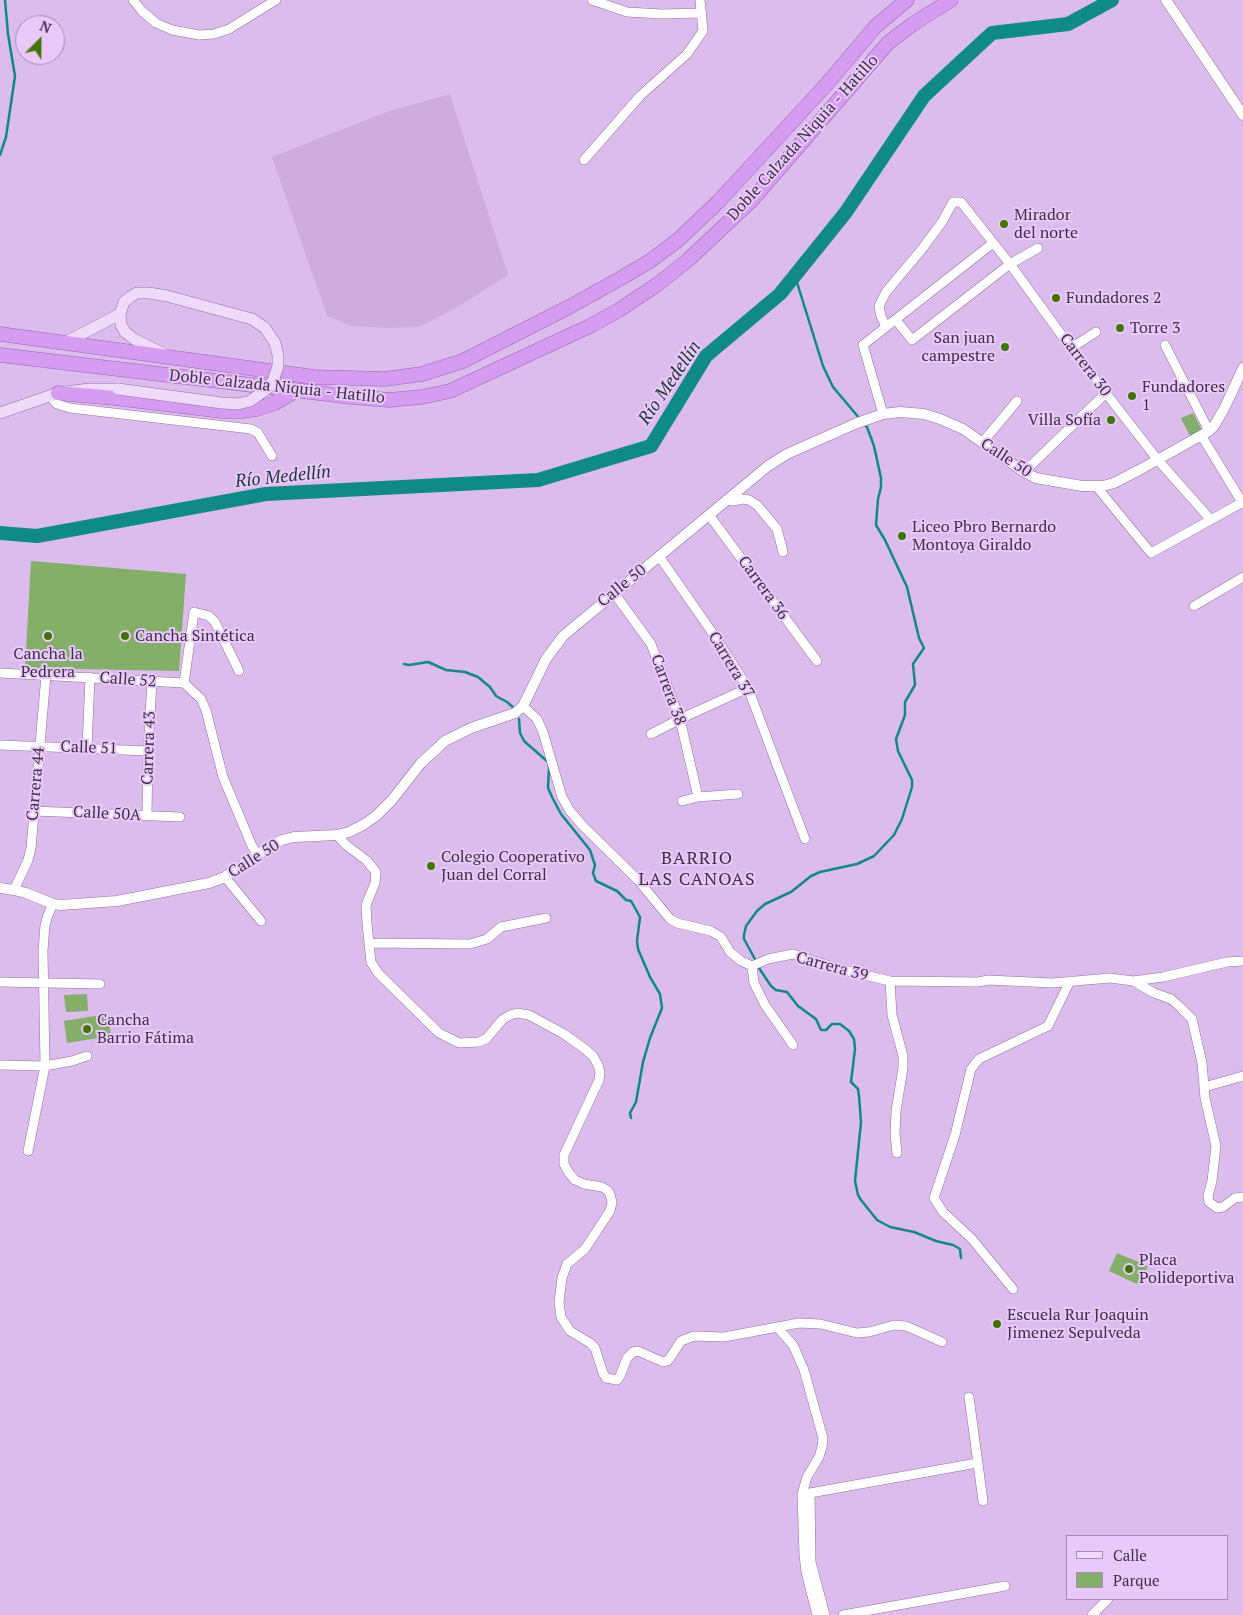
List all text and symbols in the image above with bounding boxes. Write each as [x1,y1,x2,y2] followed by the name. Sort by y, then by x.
[15,15,65,65] north arrow
[37,16,54,37] text: N
[723,51,883,225] street label: Doble Calzada Niquia - Hatillo
[1014,205,1078,243] place label: Mirador del norte
[998,218,1010,230] marker: Mirador del norte
[1066,288,1162,308] place label: Fundadores 2
[1050,292,1062,304] marker: Fundadores 2
[1130,318,1180,338] place label: Torre 3
[1114,322,1126,334] marker: Torre 3
[921,328,995,366] place label: San juan campestre
[1055,330,1115,400] street label: Carrera 30
[634,337,706,429] water label: Río Medellín
[999,341,1011,353] marker: San juan campestre
[168,366,386,408] street label: Doble Calzada Niquia - Hatillo
[1142,377,1225,415] place label: Fundadores 1
[1126,390,1138,402] marker: Fundadores 1
[1028,410,1101,430] place label: Villa Sofía
[1105,414,1117,426] marker: Villa Sofía
[977,434,1035,482] street label: Calle 50
[234,461,332,493] water label: Río Medellín
[912,517,1056,555] place label: Liceo Pbro Bernardo Montoya Giraldo
[896,530,908,542] marker: Liceo Pbro Bernardo Montoya Giraldo
[734,552,792,624] street label: Carrera 36
[594,561,650,611] street label: Calle 50
[135,626,255,646] place label: Cancha Sintética
[704,628,758,702] street label: Carrera 37
[42,630,54,642] marker: Cancha la Pedrera
[119,630,131,642] marker: Cancha Sintética
[13,644,83,682] place label: Cancha la Pedrera
[646,652,690,728] street label: Carrera 38
[99,668,157,692] street label: Calle 52
[138,711,160,785] street label: Carrera 43
[60,737,118,759] street label: Calle 51
[23,746,49,822] street label: Carrera 44
[73,803,141,825] street label: Calle 50A
[225,836,283,882] street label: Calle 50
[441,847,585,885] place label: Colegio Cooperativo Juan del Corral
[637,848,757,891] district label: BARRIO LAS CANOAS
[425,860,437,872] marker: Colegio Cooperativo Juan del Corral
[794,948,870,986] street label: Carrera 39
[97,1010,194,1048] place label: Cancha Barrio Fátima
[81,1023,93,1035] marker: Cancha Barrio Fátima
[1139,1250,1234,1288] place label: Placa Polideportiva
[1123,1263,1135,1275] marker: Placa Polideportiva
[1007,1305,1149,1343] place label: Escuela Rur Joaquin Jimenez Sepulveda
[991,1318,1003,1330] marker: Escuela Rur Joaquin Jimenez Sepulveda
[1066,1535,1228,1600] legend
[1113,1545,1147,1565] text: Calle
[1113,1570,1160,1590] text: Parque

